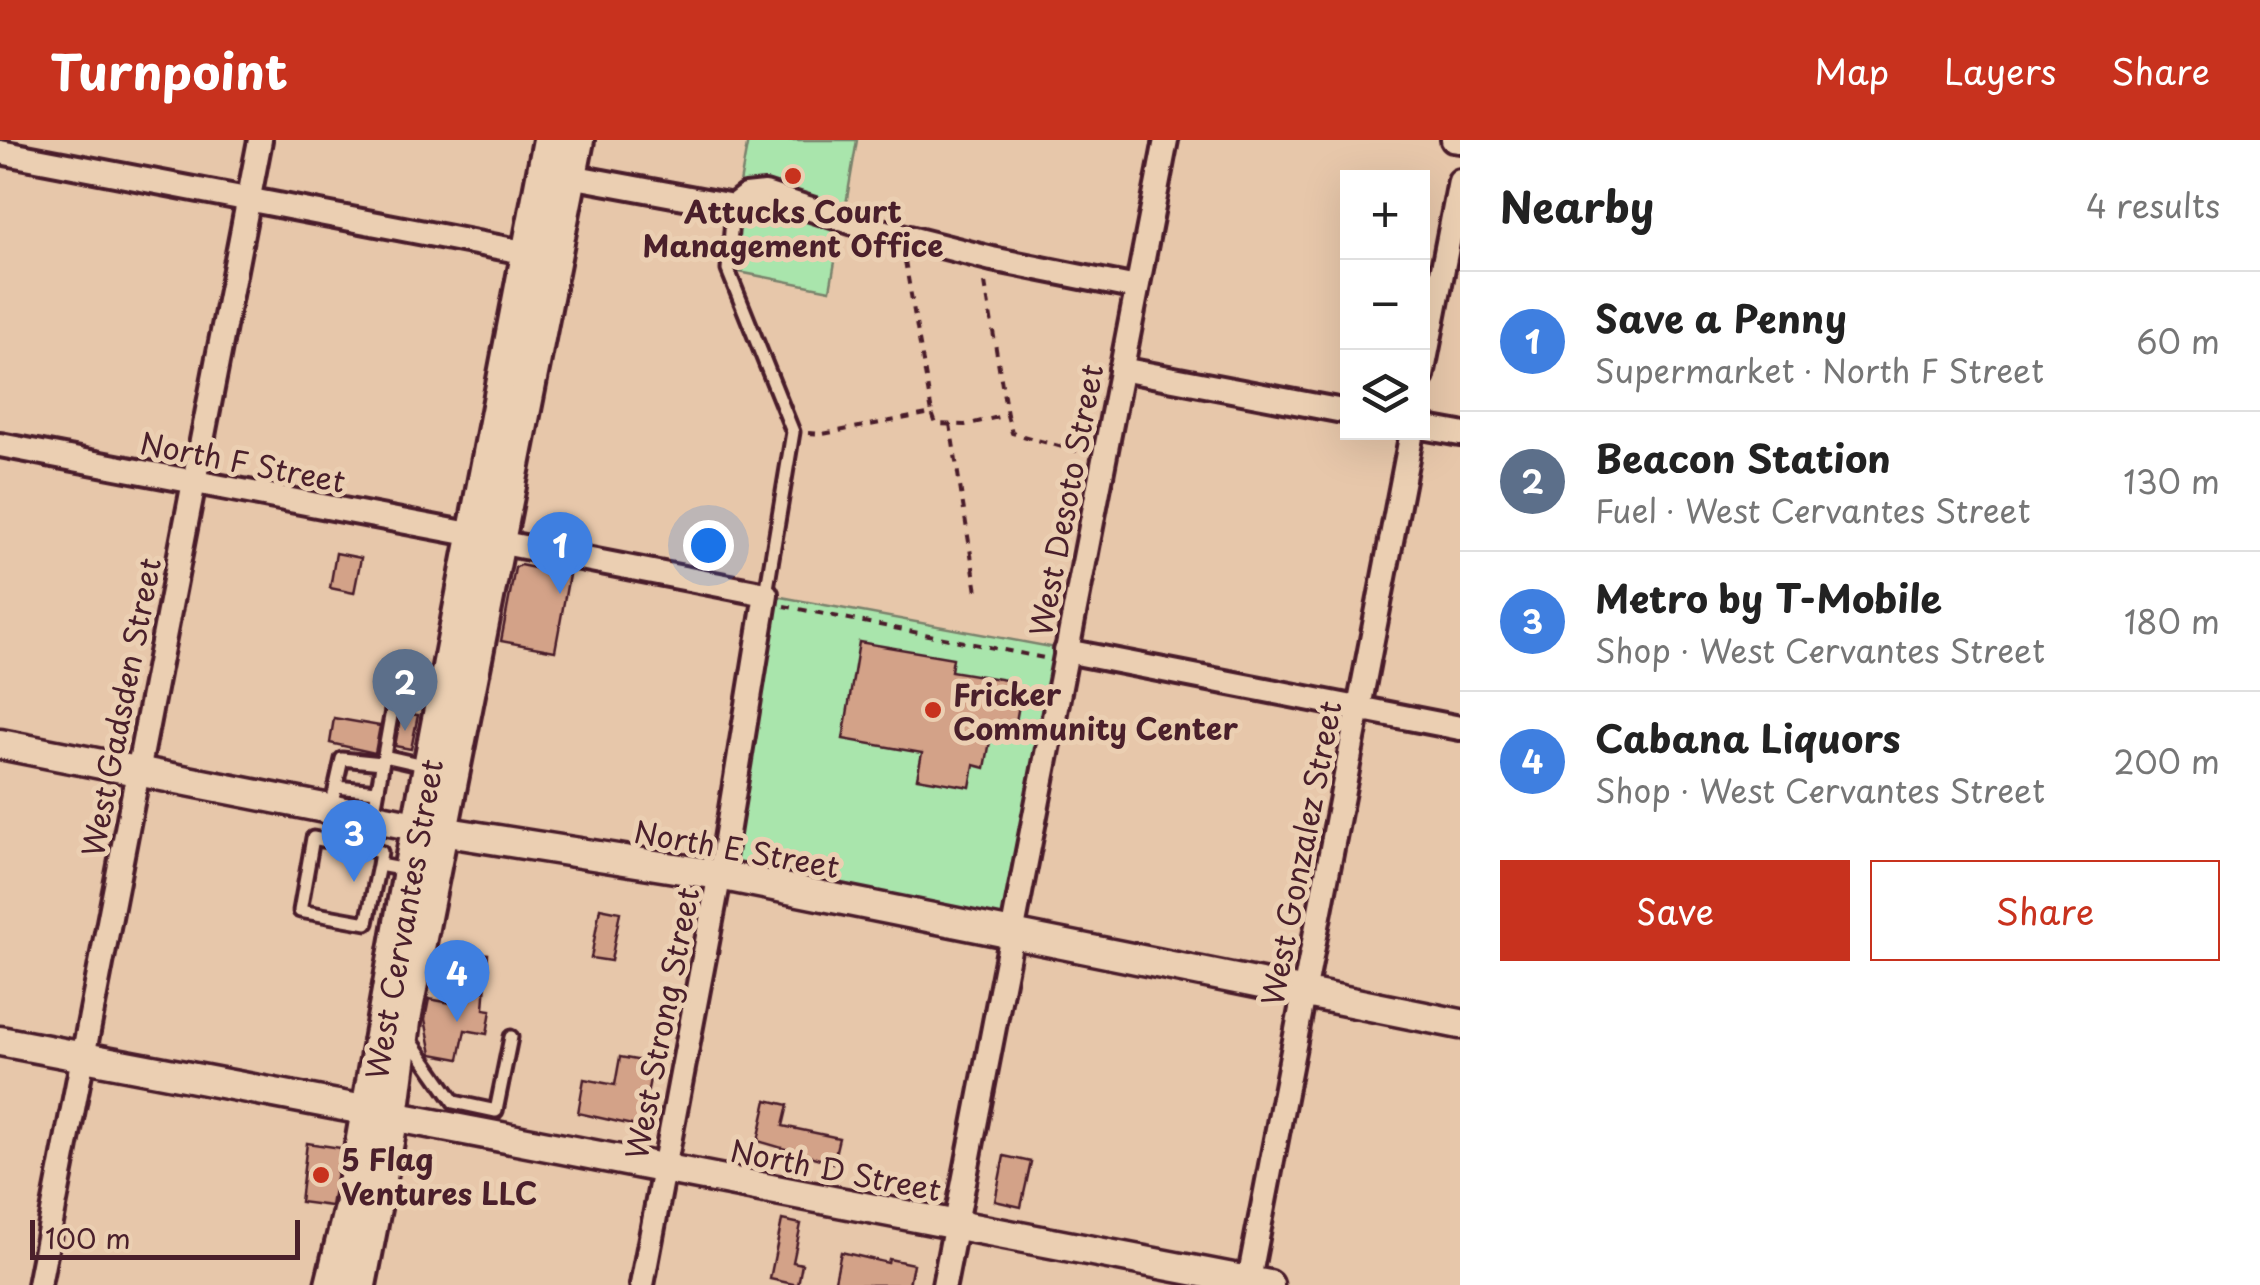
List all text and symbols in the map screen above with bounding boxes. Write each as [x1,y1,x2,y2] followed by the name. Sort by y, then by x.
[50,34,288,106] text: Turnpoint
[1814,44,1889,97] text: Map
[1944,44,2056,97] text: Layers
[2111,44,2210,97] text: Share
[782,165,804,187] marker: Attucks Court Management Office
[1340,170,1430,440] map controls
[1340,170,1430,260] button: +
[1500,174,1654,237] text: Nearby
[2086,181,2220,229] text: 4 results
[642,188,944,267] place label: Attucks Court Management Office
[1340,260,1430,350] button: −
[1595,289,1847,346] text: Save a Penny
[1525,317,1540,365] text: 1
[2136,317,2220,365] text: 60 m
[1595,346,2044,394] text: Supermarket · North F Street
[1340,350,1430,440] button: layers
[1017,360,1113,640] street label: West Desoto Street
[137,419,349,503] street label: North F Street
[1595,429,1891,486] text: Beacon Station
[1521,457,1544,505] text: 2
[2123,457,2220,505] text: 130 m
[1595,486,2031,534] text: Fuel · West Cervantes Street
[528,512,592,594] pin: 1
[683,520,734,571] your location
[69,554,171,860] street label: West Gadsden Street
[1595,569,1942,626] text: Metro by T-Mobile
[1522,597,1543,645] text: 3
[2124,597,2220,645] text: 180 m
[1595,626,2045,674] text: Shop · West Cervantes Street
[372,648,438,731] pin: 2
[953,671,1238,750] place label: Fricker Community Center
[1248,697,1352,1009] street label: West Gonzalez Street
[922,699,944,721] marker: Fricker Community Center
[1595,709,1901,766] text: Cabana Liquors
[1522,737,1543,785] text: 4
[2113,737,2220,785] text: 200 m
[353,755,453,1083] street label: West Cervantes Street
[1595,766,2045,814] text: Shop · West Cervantes Street
[322,800,386,882] pin: 3
[631,808,843,888] street label: North E Street
[1500,860,1850,961] button: Save
[1870,860,2220,961] button: Share
[613,883,709,1163] street label: West Strong Street
[424,940,490,1022] pin: 4
[727,1127,945,1211] street label: North D Street
[341,1136,537,1215] place label: 5 Flag Ventures LLC
[310,1164,332,1186] marker: 5 Flag Ventures LLC
[30,1215,300,1260] scale bar
[45,1216,131,1259] text: 100 m

